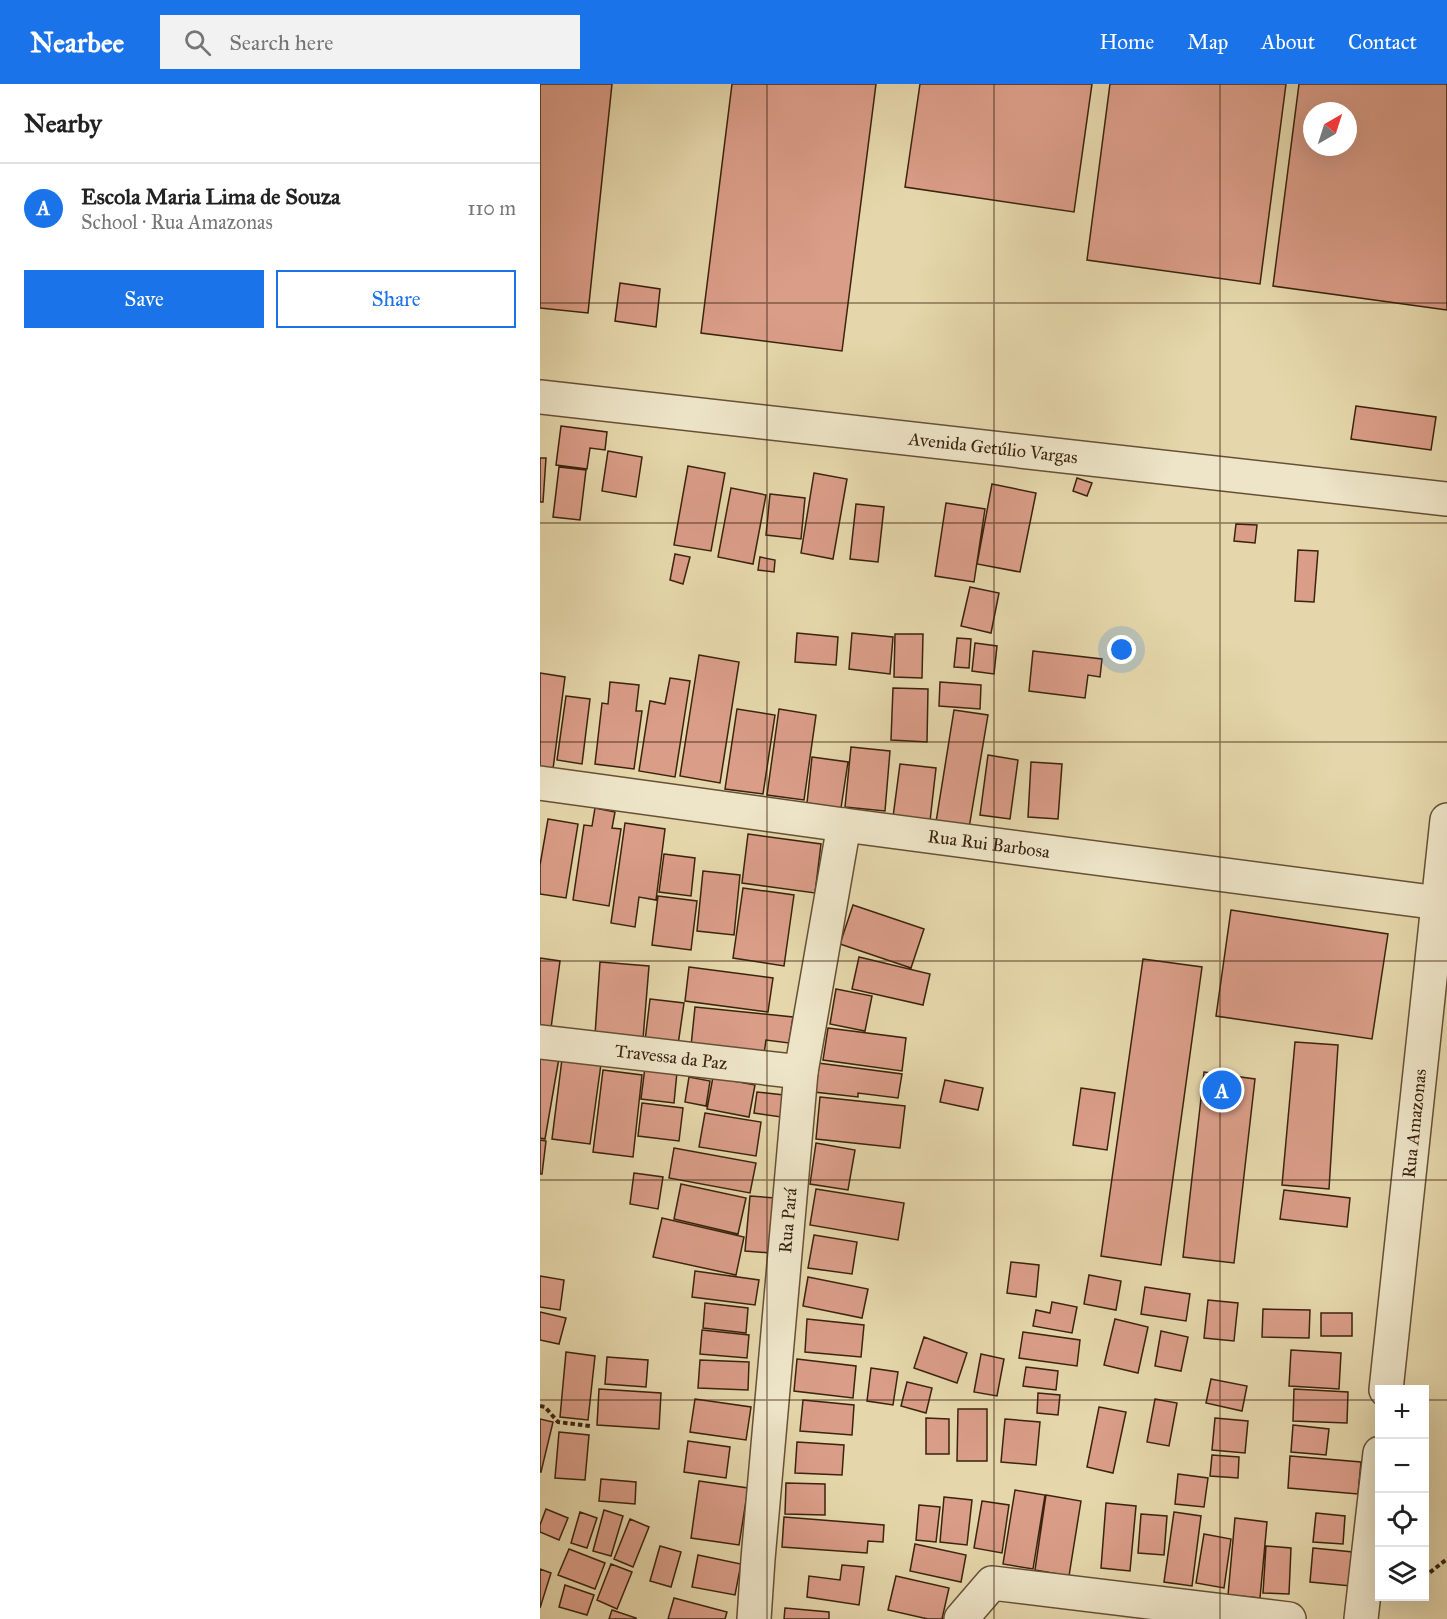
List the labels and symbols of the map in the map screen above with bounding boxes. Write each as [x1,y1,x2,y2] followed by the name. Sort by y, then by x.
[1303,102,1357,156] north arrow
[906,427,1079,468] street label: Avenida Getúlio Vargas
[1107,635,1136,664] your location
[926,825,1052,863] street label: Rua Rui Barbosa
[614,1040,729,1074] street label: Travessa da Paz
[1202,1068,1242,1112] pin: A
[1398,1068,1431,1179] street label: Rua Amazonas
[774,1186,802,1254] street label: Rua Pará

